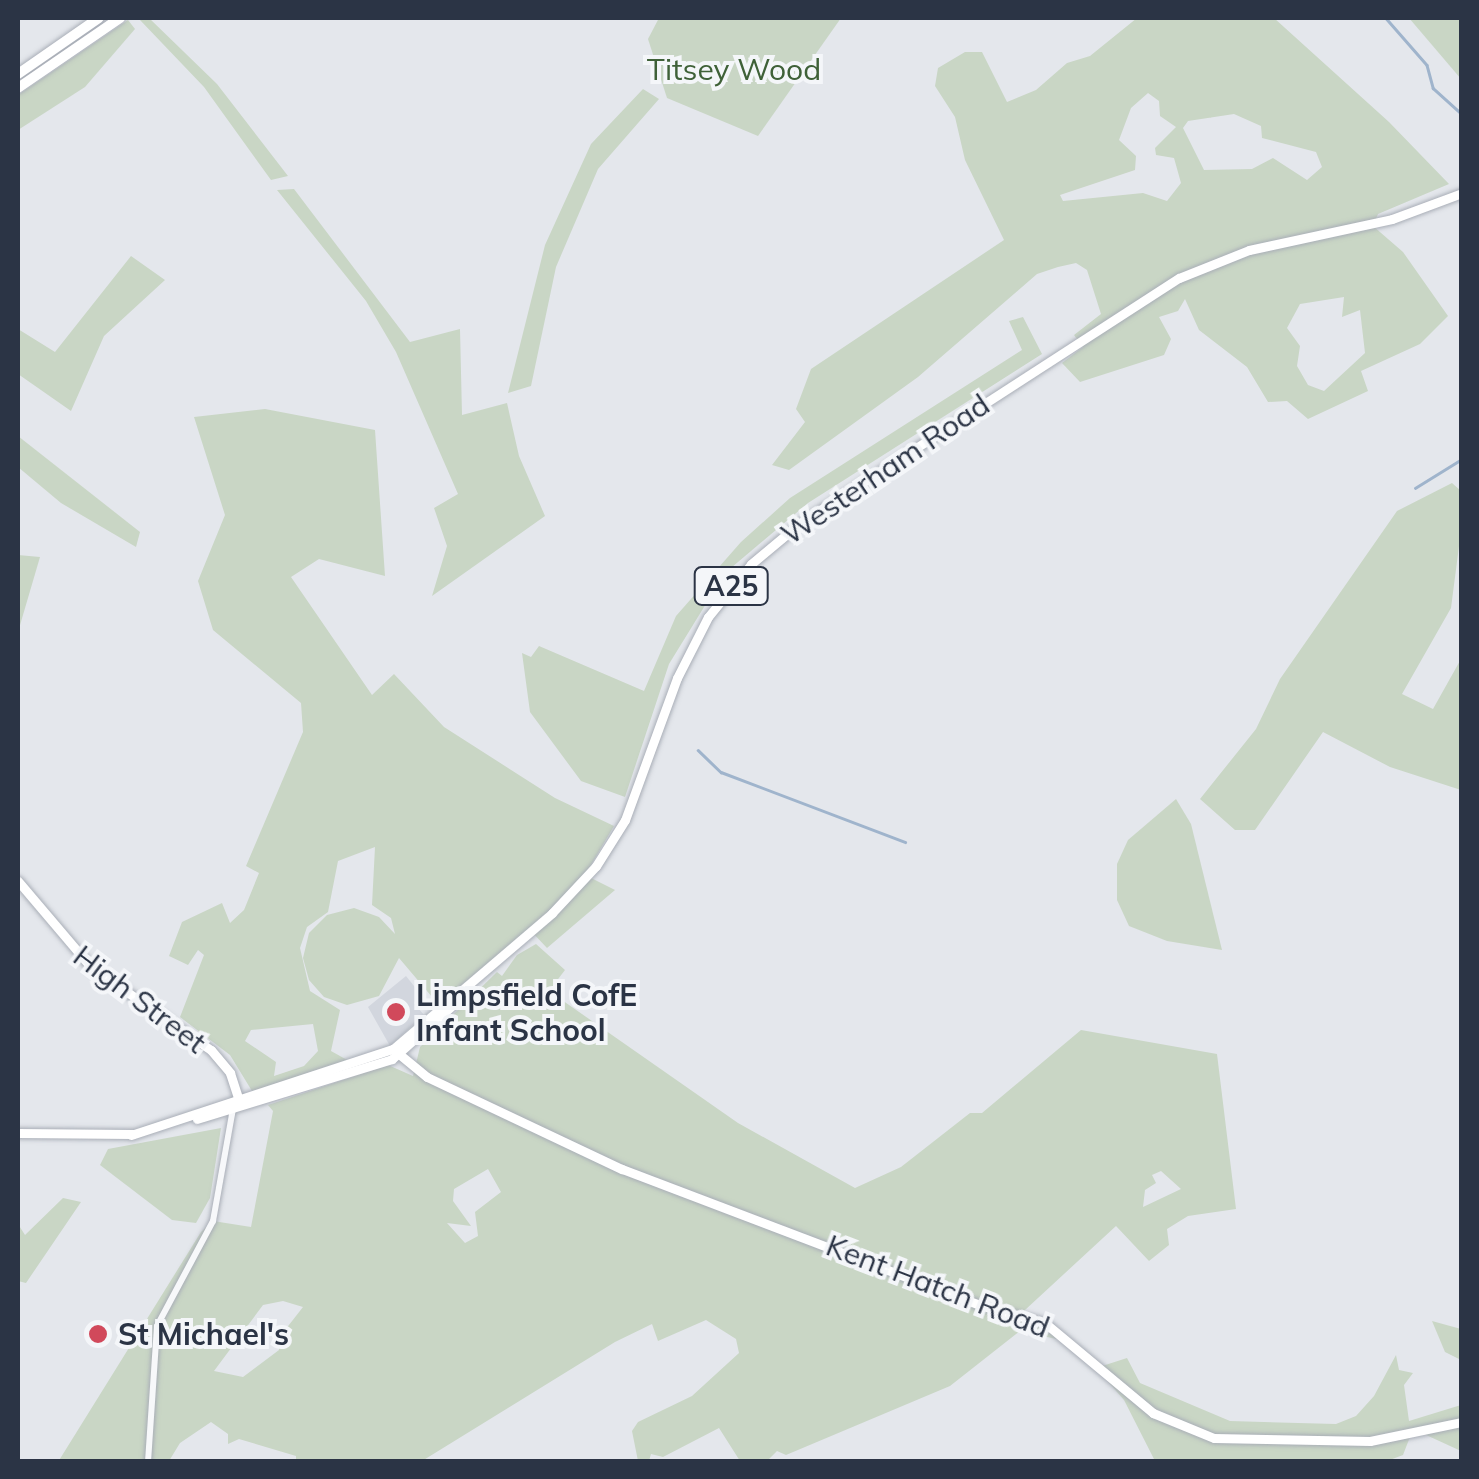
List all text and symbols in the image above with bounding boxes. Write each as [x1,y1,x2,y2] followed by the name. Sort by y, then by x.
[647,51,821,87] park label: Titsey Wood
[774,386,996,552] street label: Westerham Road
[694,563,768,609] road number: A25
[67,938,213,1060] street label: High Street
[416,977,637,1048] place label: Limpsfield CofE Infant School
[385,1001,407,1023] marker: Limpsfield CofE Infant School
[821,1227,1055,1345] street label: Kent Hatch Road
[118,1316,289,1352] place label: St Michael's
[87,1323,109,1345] marker: St Michael's

